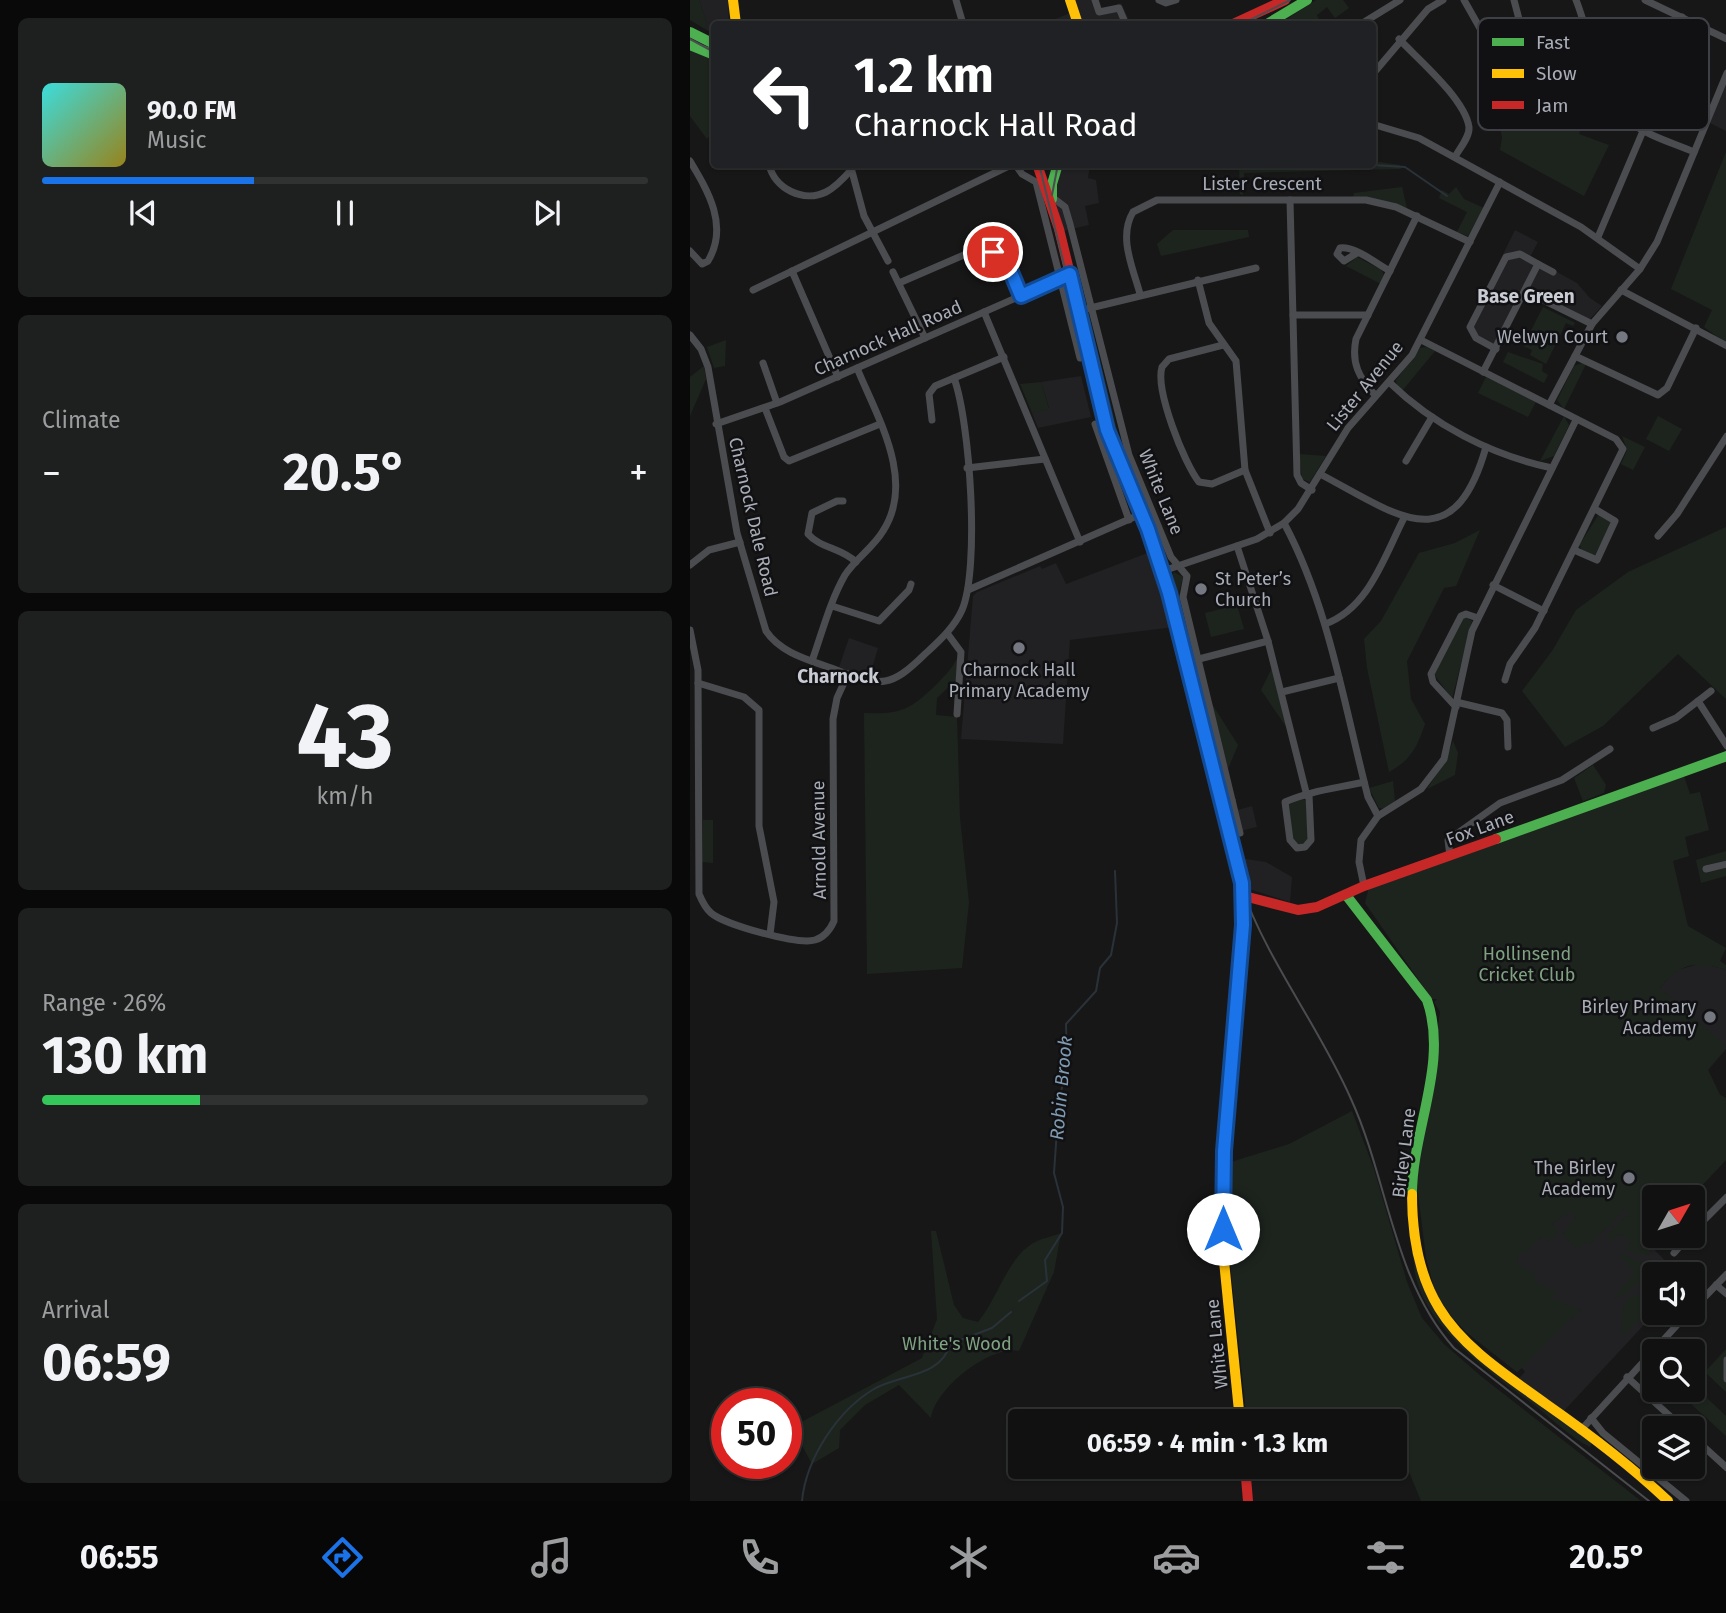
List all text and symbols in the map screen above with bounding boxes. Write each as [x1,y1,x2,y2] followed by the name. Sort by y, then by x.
[1478,18,1709,130] legend
[1536,31,1570,54] text: Fast
[854,46,994,105] text: 1.2 km
[739,49,830,140] icon: left
[1536,62,1577,85] text: Slow
[1536,94,1568,117] text: Jam
[147,95,236,126] text: 90.0 FM
[854,106,1138,144] text: Charnock Hall Road
[147,126,207,154] text: Music
[1202,173,1322,195] street label: Lister Crescent
[124,194,162,232] icon: previous
[326,194,364,232] icon: pause
[528,194,566,232] icon: next
[963,222,1023,282] pin
[974,233,1012,271] icon: arrive
[1477,285,1575,308] district label: Base Green
[811,296,965,380] street label: Charnock Hall Road
[1497,326,1608,348] place label: Welwyn Court
[1614,329,1630,345] marker: Welwyn Court
[1322,336,1408,436] street label: Lister Avenue
[42,406,121,434] text: Climate
[724,435,782,599] street label: Charnock Dale Road
[283,441,407,504] text: 20.5°
[1134,446,1188,538] street label: White Lane
[42,450,61,496] text: −
[629,450,648,496] text: +
[1215,568,1291,611] place label: St Peter’s Church
[1193,581,1209,597] marker: St Peter’s Church
[1011,640,1027,656] marker: Charnock Hall Primary Academy
[948,659,1090,702] place label: Charnock Hall Primary Academy
[797,665,879,688] district label: Charnock
[296,682,394,791] text: 43
[807,780,831,900] street label: Arnold Avenue
[317,782,373,810] text: km/h
[1443,806,1517,850] street label: Fox Lane
[1479,943,1575,986] park label: Hollinsend Cricket Club
[42,989,166,1017] text: Range · 26%
[1581,996,1696,1039] place label: Birley Primary Academy
[1702,1009,1718,1025] marker: Birley Primary Academy
[42,1024,209,1087] text: 130 km
[1045,1035,1077,1141] water label: Robin Brook
[1388,1107,1420,1199] street label: Birley Lane
[1534,1157,1615,1200] place label: The Birley Academy
[1621,1170,1637,1186] marker: The Birley Academy
[1642,1185,1705,1248] north arrow
[1642,1185,1705,1479] map controls
[1186,1192,1260,1266] position arrow
[1642,1262,1705,1325] button: sound
[42,1296,109,1324] text: Arrival
[1201,1298,1233,1390] street label: White Lane
[42,1331,171,1394] text: 06:59
[902,1333,1012,1355] park label: White's Wood
[1642,1339,1705,1402] button: search
[711,1388,802,1479] speed limit sign: 50
[1642,1416,1705,1479] button: layers
[1087,1428,1328,1459] text: 06:59 · 4 min · 1.3 km
[318,1533,367,1582] icon: directions
[527,1533,576,1582] icon: music
[735,1533,784,1582] icon: phone
[944,1533,993,1582] icon: climate
[1152,1533,1201,1582] icon: car
[1361,1533,1410,1582] icon: filters
[80,1538,159,1576] text: 06:55
[1569,1538,1646,1576] text: 20.5°

